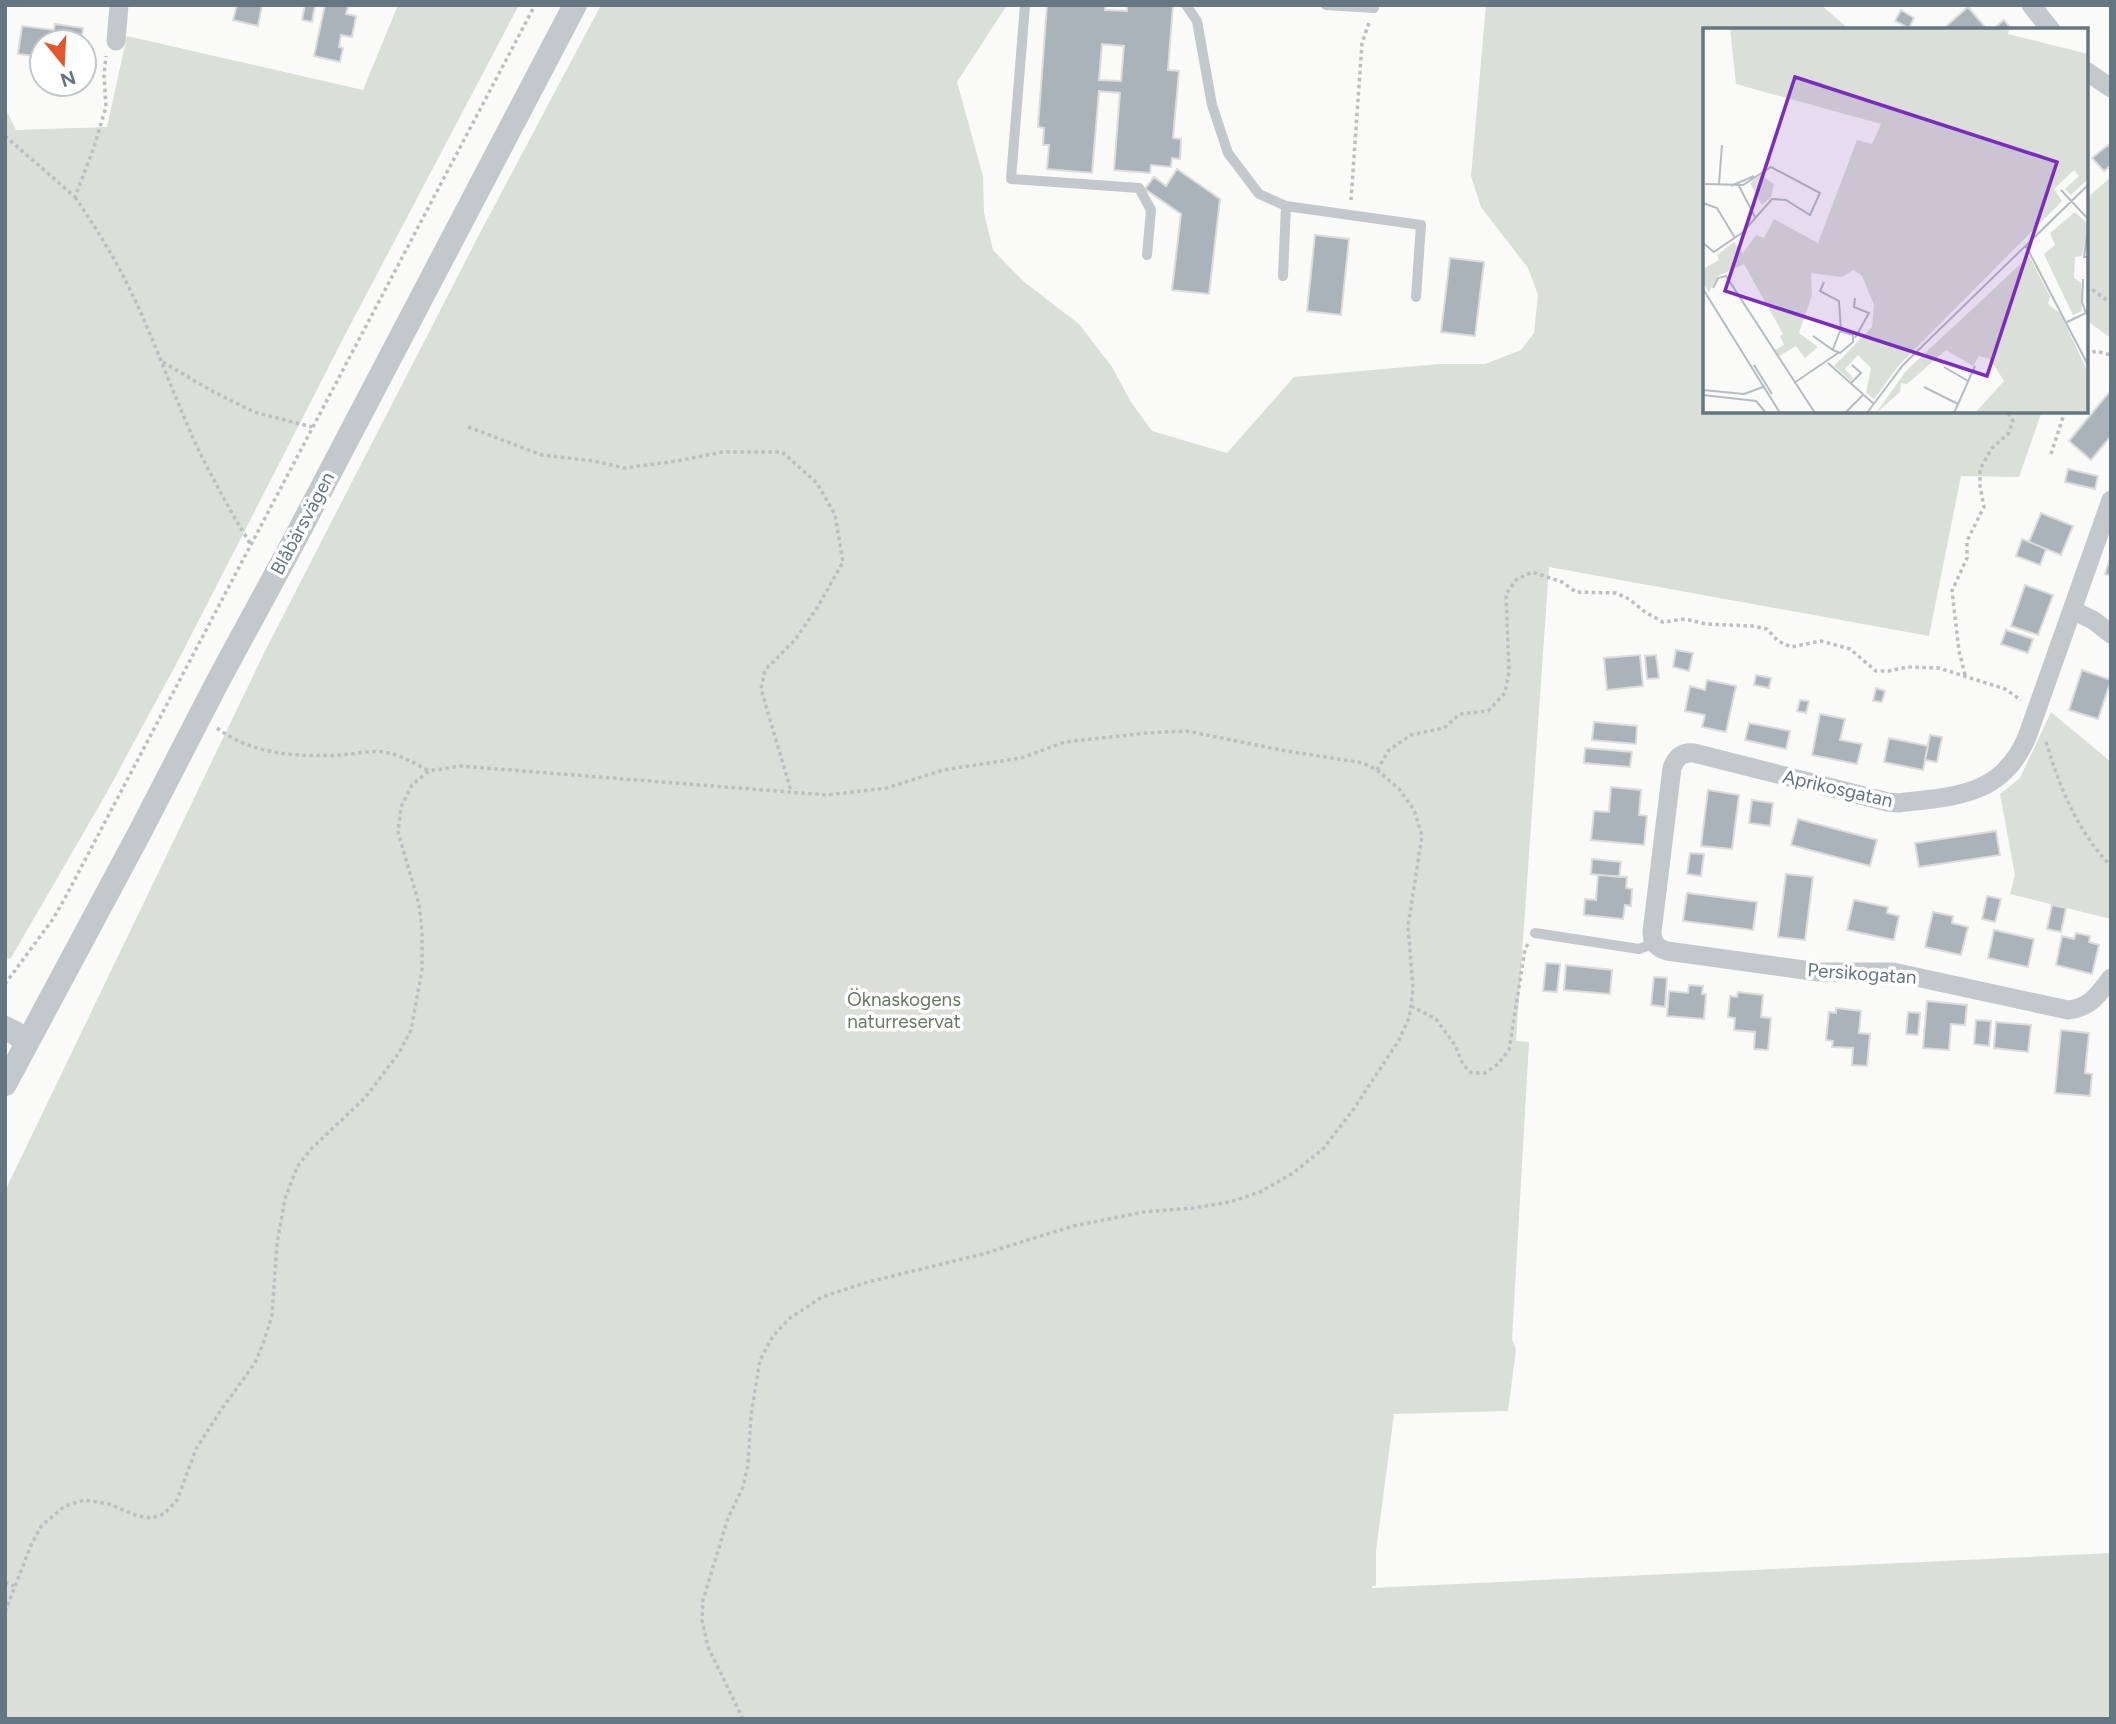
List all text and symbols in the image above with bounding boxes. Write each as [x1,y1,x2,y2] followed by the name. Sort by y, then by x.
[28,28,98,98] north arrow
[1703,28,2088,413] inset map
[58,65,79,92] text: N
[266,468,339,579] street label: Blåbärsvägen
[1781,765,1895,812] street label: Aprikosgatan
[1807,958,1917,989] street label: Persikogatan
[847,988,961,1033] park label: Öknaskogens naturreservat

